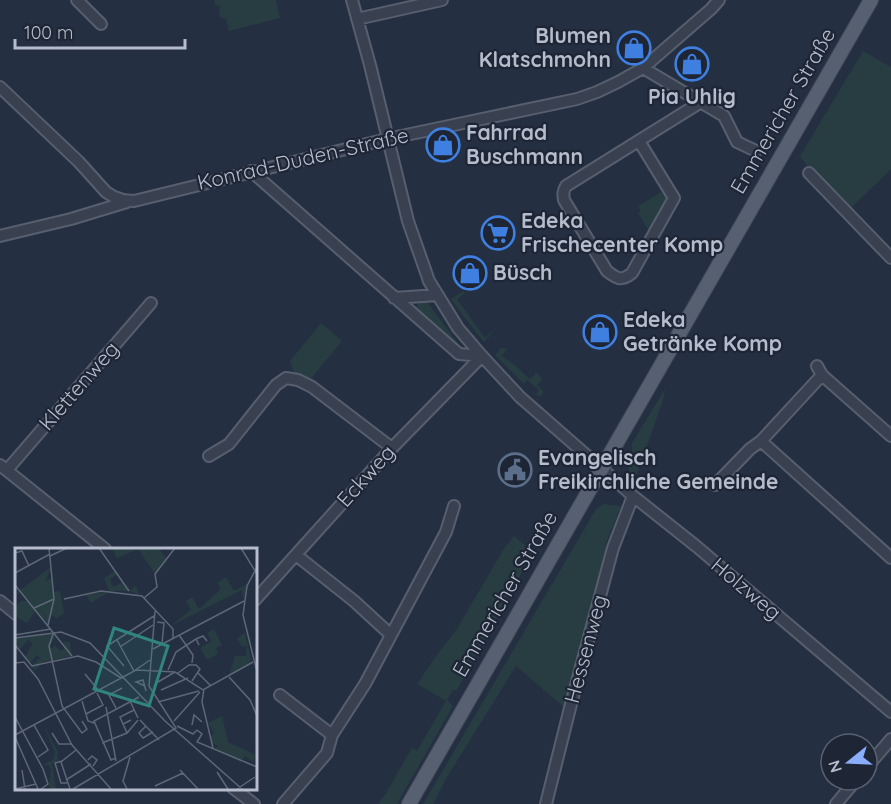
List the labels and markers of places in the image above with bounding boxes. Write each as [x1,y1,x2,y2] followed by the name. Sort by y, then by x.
[479,22,611,72] place label: Blumen Klatschmohn
[616,30,652,66] shop icon: Blumen Klatschmohn
[674,46,710,82] shop icon: Pia Uhlig
[648,83,736,109] place label: Pia Uhlig
[466,119,583,169] place label: Fahrrad Buschmann
[425,127,461,163] shop icon: Fahrrad Buschmann
[521,207,723,257] place label: Edeka Frischecenter Komp
[480,215,516,251] supermarket icon: Edeka Frischecenter Komp
[452,255,488,291] shop icon: Büsch
[493,259,552,285] place label: Büsch
[623,306,782,356] place label: Edeka Getränke Komp
[582,314,618,350] shop icon: Edeka Getränke Komp
[538,444,778,494] place label: Evangelisch Freikirchliche Gemeinde
[497,452,533,488] public building icon: Evangelisch Freikirchliche Gemeinde

